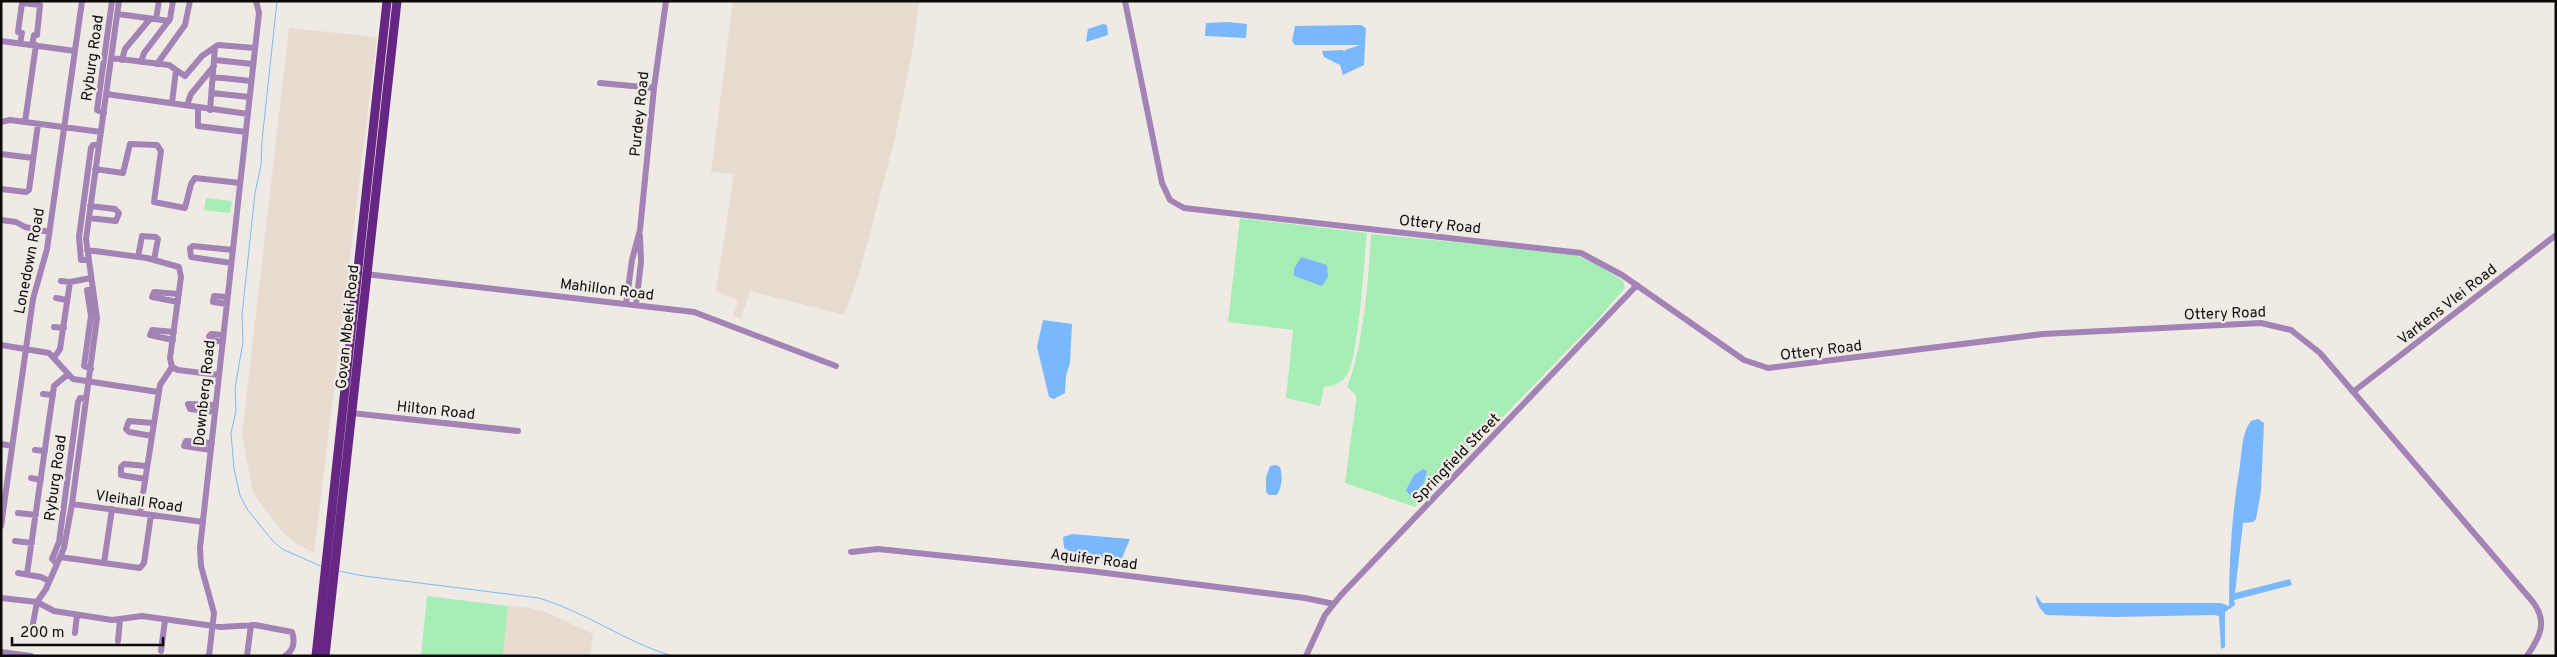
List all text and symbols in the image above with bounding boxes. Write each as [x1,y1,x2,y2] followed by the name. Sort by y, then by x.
[78,14,109,102] street label: Ryburg Road
[627,71,654,158] street label: Purdey Road
[11,207,50,316] street label: Lonedown Road
[1398,212,1482,239] street label: Ottery Road
[2395,261,2501,350] street label: Varkens Vlei Road
[333,264,364,390] street label: Govan Mbeki Road
[559,275,655,306] street label: Mahillon Road
[2184,304,2267,325] street label: Ottery Road
[1779,337,1863,366] street label: Ottery Road
[190,339,221,447] street label: Downberg Road
[396,398,476,425] street label: Hilton Road
[1409,410,1505,508] street label: Springfield Street
[41,434,72,522] street label: Ryburg Road
[94,487,184,518] street label: Vleihall Road
[1049,546,1138,575] street label: Aquifer Road
[12,614,164,646] scale bar
[20,624,65,643] text: 200 m

